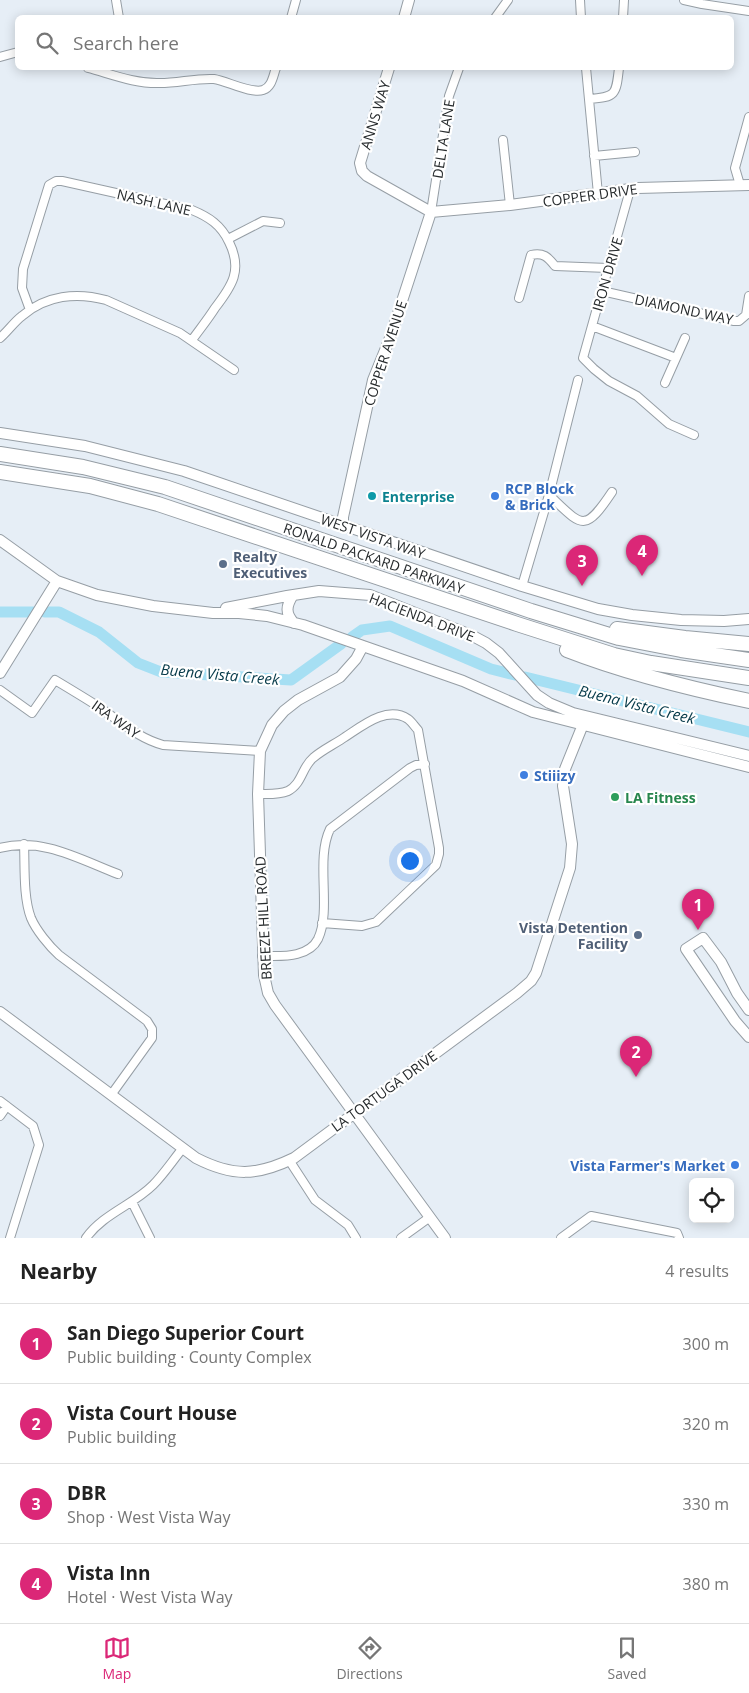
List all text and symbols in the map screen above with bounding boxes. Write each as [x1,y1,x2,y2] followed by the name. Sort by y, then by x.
[15,15,734,70] search box
[33,29,61,57] icon: search
[73,30,179,56] text: Search here
[356,78,394,152] street label: ANNS WAY
[427,98,459,180] street label: DELTA LANE
[541,179,639,211] street label: COPPER DRIVE
[115,184,193,220] street label: NASH LANE
[587,235,627,313] street label: IRON DRIVE
[633,289,735,329] street label: DIAMOND WAY
[359,298,411,408] street label: COPPER AVENUE
[505,479,574,514] place label: RCP Block & Brick
[382,487,454,506] place label: Enterprise
[366,490,378,502] marker: Enterprise
[489,490,501,502] marker: RCP Block & Brick
[318,509,428,563] street label: WEST VISTA WAY
[281,518,467,598] street label: RONALD PACKARD PARKWAY
[626,535,658,576] pin: 4
[566,545,598,586] pin: 3
[233,547,307,582] place label: Realty Executives
[217,558,229,570] marker: Realty Executives
[366,588,478,646] street label: HACIENDA DRIVE
[160,659,281,689] water label: Buena Vista Creek
[577,680,698,728] water label: Buena Vista Creek
[88,696,144,743] street label: IRA WAY
[534,766,575,785] place label: Stiiizy
[518,769,530,781] marker: Stiiizy
[625,788,696,807] place label: LA Fitness
[609,791,621,803] marker: LA Fitness
[397,848,423,874] your location
[250,856,276,980] street label: BREEZE HILL ROAD
[682,889,714,930] pin: 1
[519,918,628,953] place label: Vista Detention Facility
[632,929,644,941] marker: Vista Detention Facility
[620,1036,652,1077] pin: 2
[327,1046,441,1136] street label: LA TORTUGA DRIVE
[570,1156,725,1175] place label: Vista Farmer's Market
[729,1159,741,1171] marker: Vista Farmer's Market
[689,1178,734,1223] map controls
[689,1178,734,1223] button: locate
[20,1257,97,1285] text: Nearby
[665,1260,729,1282] text: 4 results
[67,1320,304,1346] text: San Diego Superior Court
[31,1333,41,1355] text: 1
[683,1333,729,1355] text: 300 m
[67,1346,312,1368] text: Public building · County Complex
[67,1400,237,1426] text: Vista Court House
[31,1413,41,1435] text: 2
[683,1413,729,1435] text: 320 m
[67,1426,176,1448] text: Public building
[67,1480,106,1506] text: DBR
[31,1493,41,1515] text: 3
[683,1493,729,1515] text: 330 m
[67,1506,230,1528] text: Shop · West Vista Way
[67,1560,151,1586] text: Vista Inn
[31,1573,41,1595] text: 4
[683,1573,729,1595] text: 380 m
[67,1586,233,1608] text: Hotel · West Vista Way
[102,1634,131,1683] tab: Map
[336,1634,403,1683] tab: Directions
[608,1634,646,1683] tab: Saved

